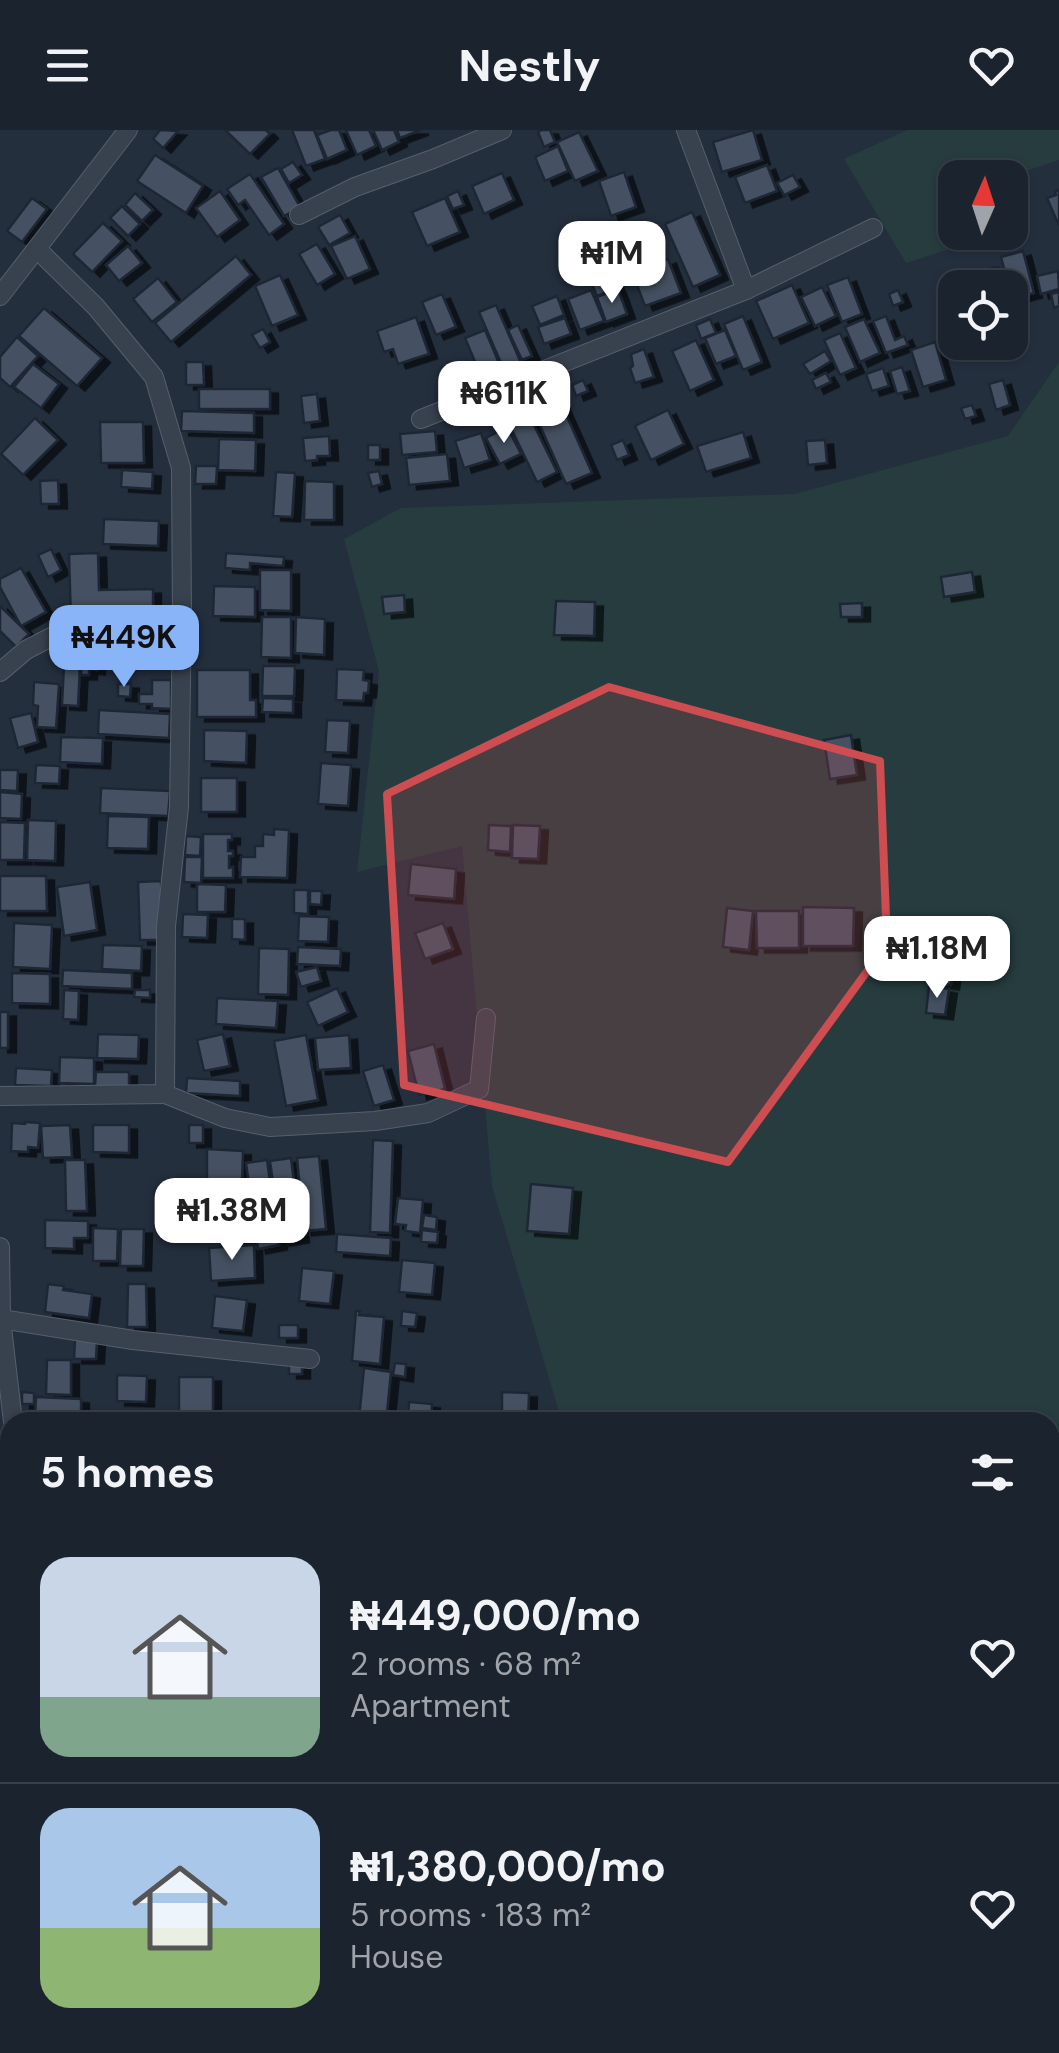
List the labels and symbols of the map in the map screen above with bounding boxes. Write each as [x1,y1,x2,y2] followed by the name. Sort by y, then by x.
[938,160,1028,250] north arrow
[564,221,660,306] pin: ₦1M
[434,361,574,446] pin: ₦611K
[54,605,194,690] pin: ₦449K
[856,916,1018,1001] pin: ₦1.18M
[151,1178,313,1263] pin: ₦1.38M

